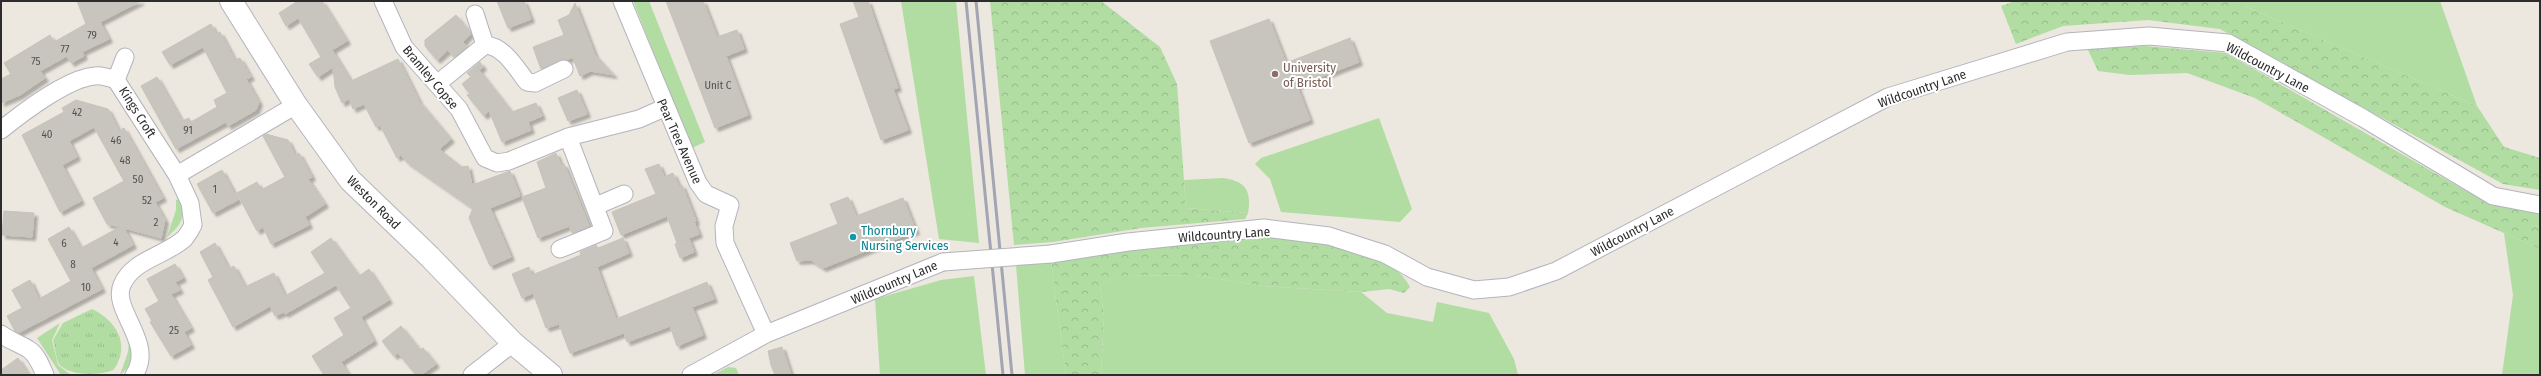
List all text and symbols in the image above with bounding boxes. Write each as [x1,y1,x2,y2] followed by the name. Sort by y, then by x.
[87,29,97,42] house number: 79
[2224,39,2312,96] street label: Wildcountry Lane
[61,43,70,56] house number: 77
[400,43,462,112] street label: Bramley Copse
[31,55,41,68] house number: 75
[1283,60,1336,90] place label: University of Bristol
[1876,66,1968,111] street label: Wildcountry Lane
[1270,69,1280,79] marker: University of Bristol
[705,79,732,92] house number: Unit C
[116,84,160,141] street label: Kings Croft
[654,96,705,186] street label: Pear Tree Avenue
[72,106,82,119] house number: 42
[183,124,193,137] house number: 91
[41,128,53,141] house number: 40
[111,134,122,147] house number: 46
[120,154,131,167] house number: 48
[133,173,144,186] house number: 50
[344,173,403,232] street label: Weston Road
[213,183,217,196] house number: 1
[142,194,152,207] house number: 52
[1588,203,1676,260] street label: Wildcountry Lane
[154,216,159,229] house number: 2
[861,223,949,253] place label: Thornbury Nursing Services
[1178,224,1271,245] street label: Wildcountry Lane
[848,232,858,242] marker: Thornbury Nursing Services
[113,236,119,249] house number: 4
[61,237,67,250] house number: 6
[70,258,76,271] house number: 8
[849,258,940,307] street label: Wildcountry Lane
[81,281,91,294] house number: 10
[169,324,179,337] house number: 25

